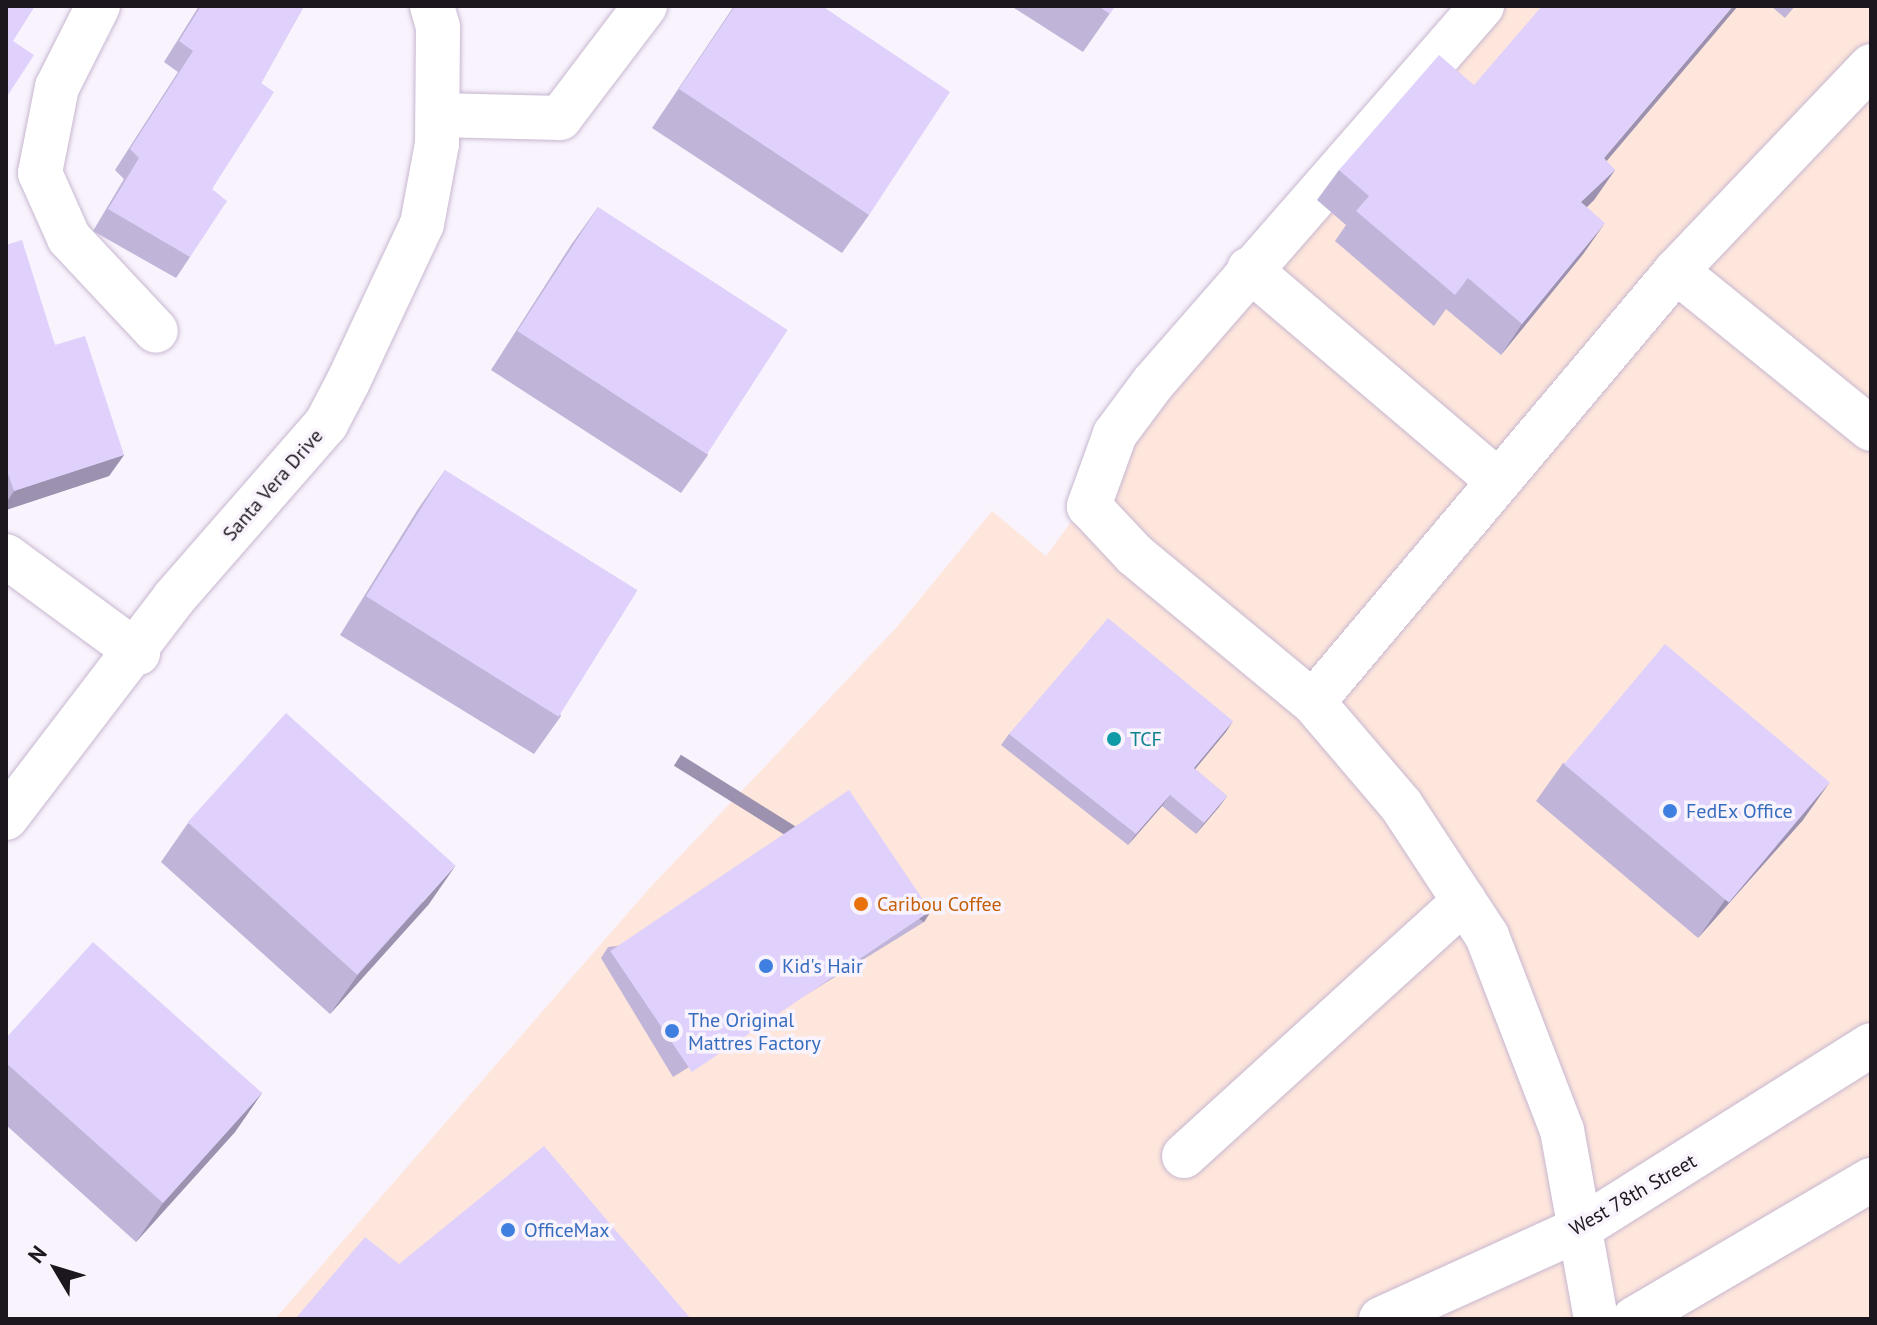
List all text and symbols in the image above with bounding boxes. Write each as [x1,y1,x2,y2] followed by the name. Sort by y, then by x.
[218,424,328,546] street label: Santa Vera Drive
[1130,727,1162,751] place label: TCF
[1105,730,1123,748] marker: TCF
[1686,799,1793,823] place label: FedEx Office
[1661,802,1679,820] marker: FedEx Office
[877,892,1002,916] place label: Caribou Coffee
[852,895,870,913] marker: Caribou Coffee
[782,954,863,978] place label: Kid's Hair
[757,957,775,975] marker: Kid's Hair
[688,1008,821,1055] place label: The Original Mattres Factory
[663,1022,681,1040] marker: The Original Mattres Factory
[1565,1149,1701,1241] street label: West 78th Street
[524,1218,610,1242] place label: OfficeMax
[499,1221,517,1239] marker: OfficeMax
[16,1229,96,1309] north arrow
[22,1240,53,1269] text: N

